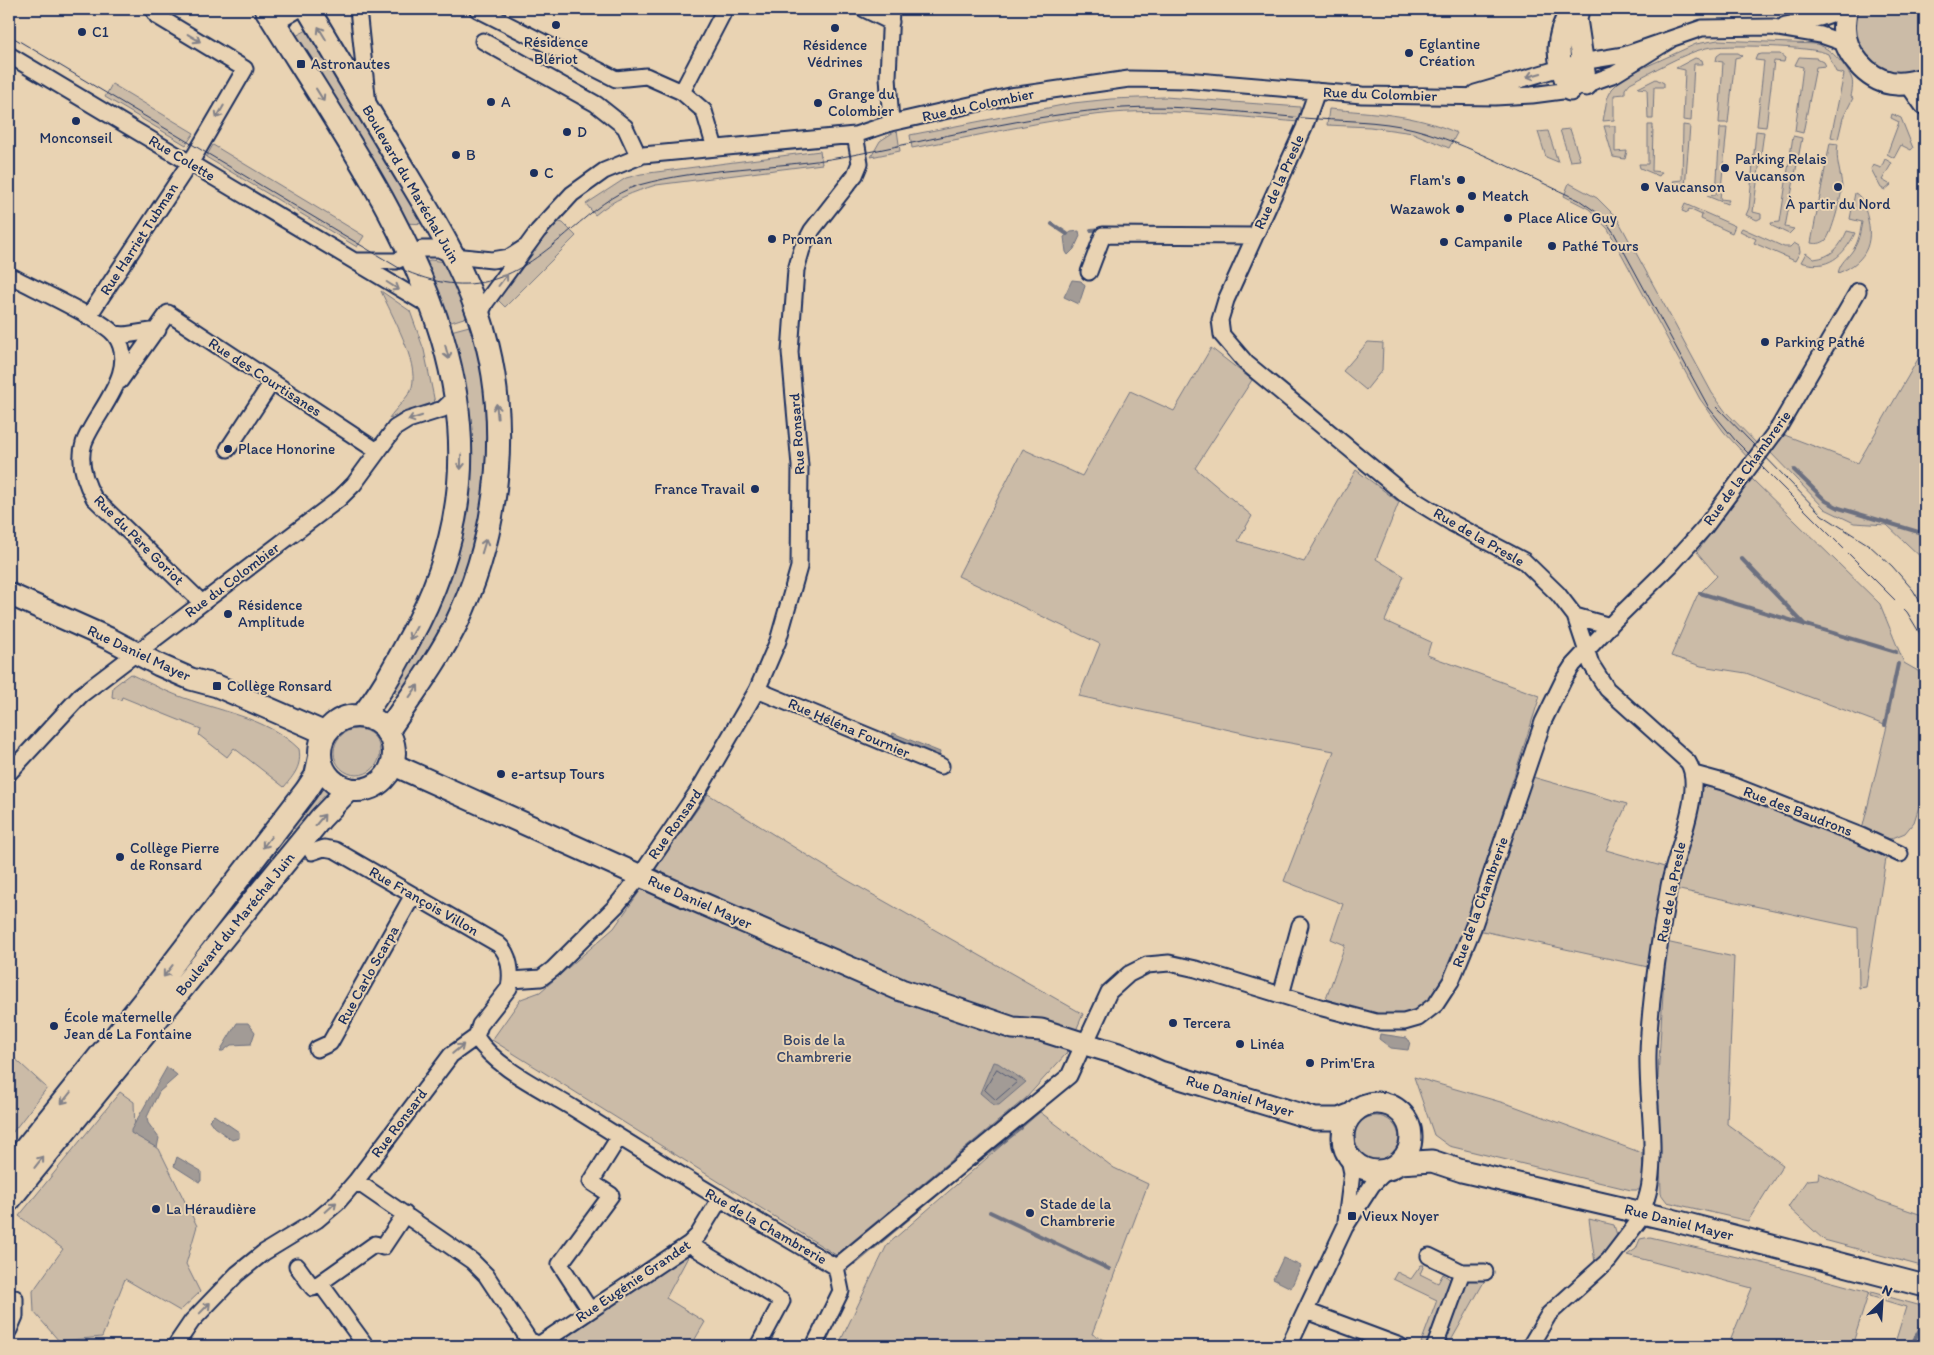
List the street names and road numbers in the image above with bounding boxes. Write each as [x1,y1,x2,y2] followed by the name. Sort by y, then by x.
[1323,83,1438,105] street label: Rue du Colombier
[920,84,1036,126] street label: Rue du Colombier
[358,102,464,267] street label: Boulevard du Maréchal Juin
[146,131,218,185] street label: Rue Colette
[1250,132,1308,232] street label: Rue de la Presle
[96,179,182,299] street label: Rue Harriet Tubman
[205,334,325,420] street label: Rue des Courtisanes
[785,392,809,476] street label: Rue Ronsard
[1699,407,1795,529] street label: Rue de la Chambrerie
[90,491,188,589] street label: Rue du Père Goriot
[1430,504,1528,570] street label: Rue de la Presle
[181,538,283,622] street label: Rue du Colombier
[84,621,194,685] street label: Rue Daniel Mayer
[785,694,913,762] street label: Rue Héléna Fournier
[1741,782,1855,840] street label: Rue des Baudrons
[644,785,706,863] street label: Rue Ronsard
[1448,834,1512,970] street label: Rue de la Chambrerie
[1652,840,1690,944] street label: Rue de la Presle
[171,848,299,999] street label: Boulevard du Maréchal Juin
[366,862,482,940] street label: Rue François Villon
[645,871,755,933] street label: Rue Daniel Mayer
[333,922,403,1028] street label: Rue Carlo Scarpa
[1184,1071,1296,1121] street label: Rue Daniel Mayer
[367,1084,431,1161] street label: Rue Ronsard
[702,1184,830,1268] street label: Rue de la Chambrerie
[1622,1200,1736,1244] street label: Rue Daniel Mayer
[572,1236,694,1326] street label: Rue Eugénie Grandet

